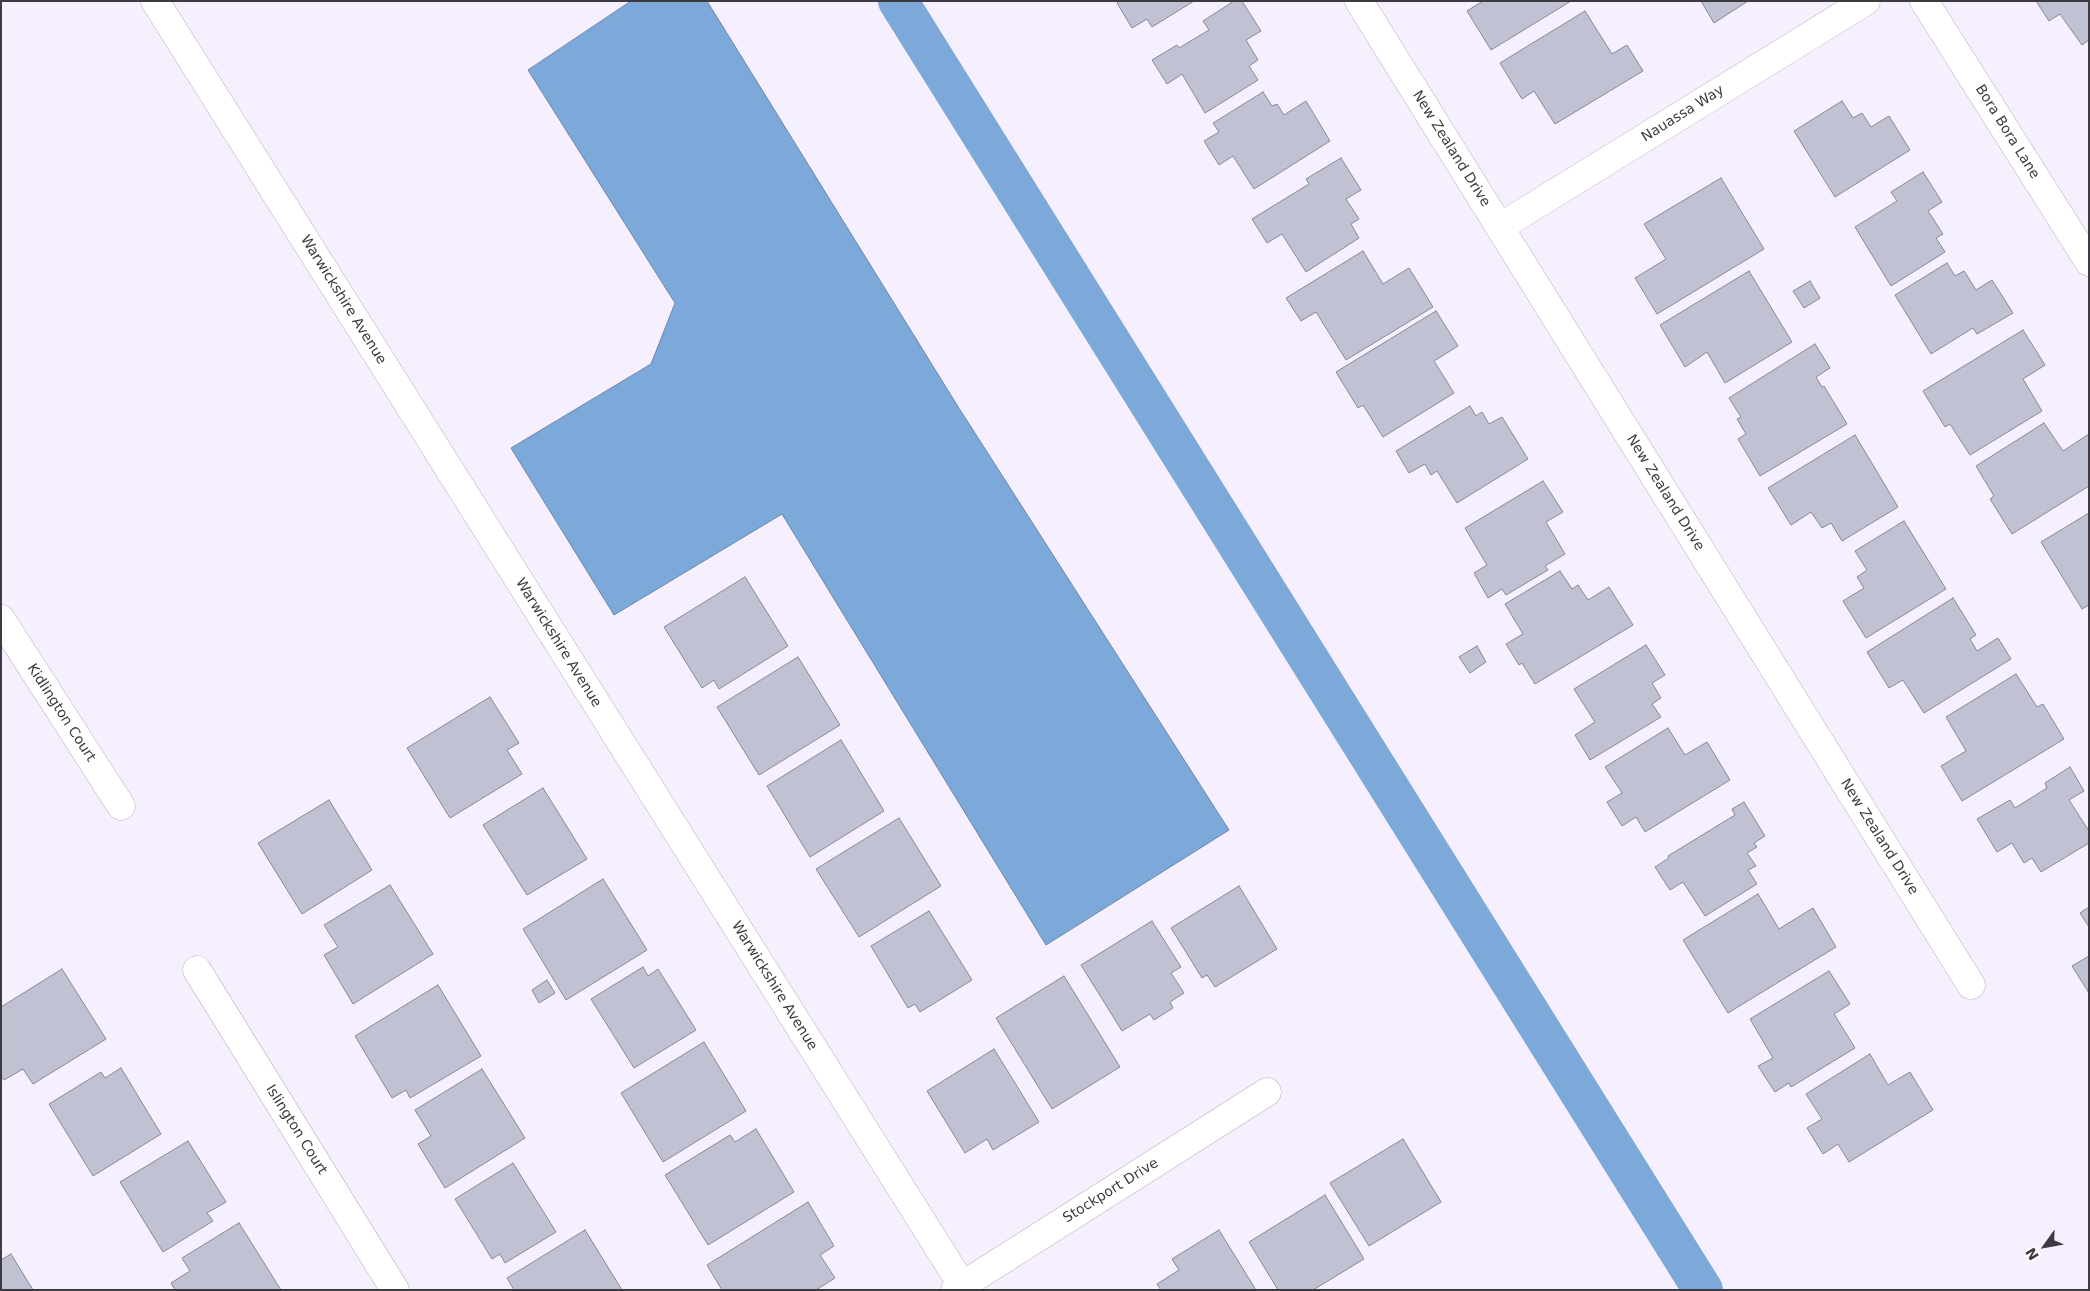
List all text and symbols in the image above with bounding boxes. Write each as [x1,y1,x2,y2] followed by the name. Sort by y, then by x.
[1639,82,1727,146] street label: Nauassa Way
[1971,82,2043,182] street label: Bora Bora Lane
[1408,88,1494,210] street label: New Zealand Drive
[296,232,390,368] street label: Warwickshire Avenue
[1622,432,1708,554] street label: New Zealand Drive
[511,575,605,711] street label: Warwickshire Avenue
[23,661,99,765] street label: Kidlington Court
[1836,776,1922,898] street label: New Zealand Drive
[727,918,821,1054] street label: Warwickshire Avenue
[262,1082,330,1178] street label: Islington Court
[1060,1155,1162,1227] street label: Stockport Drive
[2020,1221,2070,1271] north arrow
[2022,1245,2042,1263] text: N

